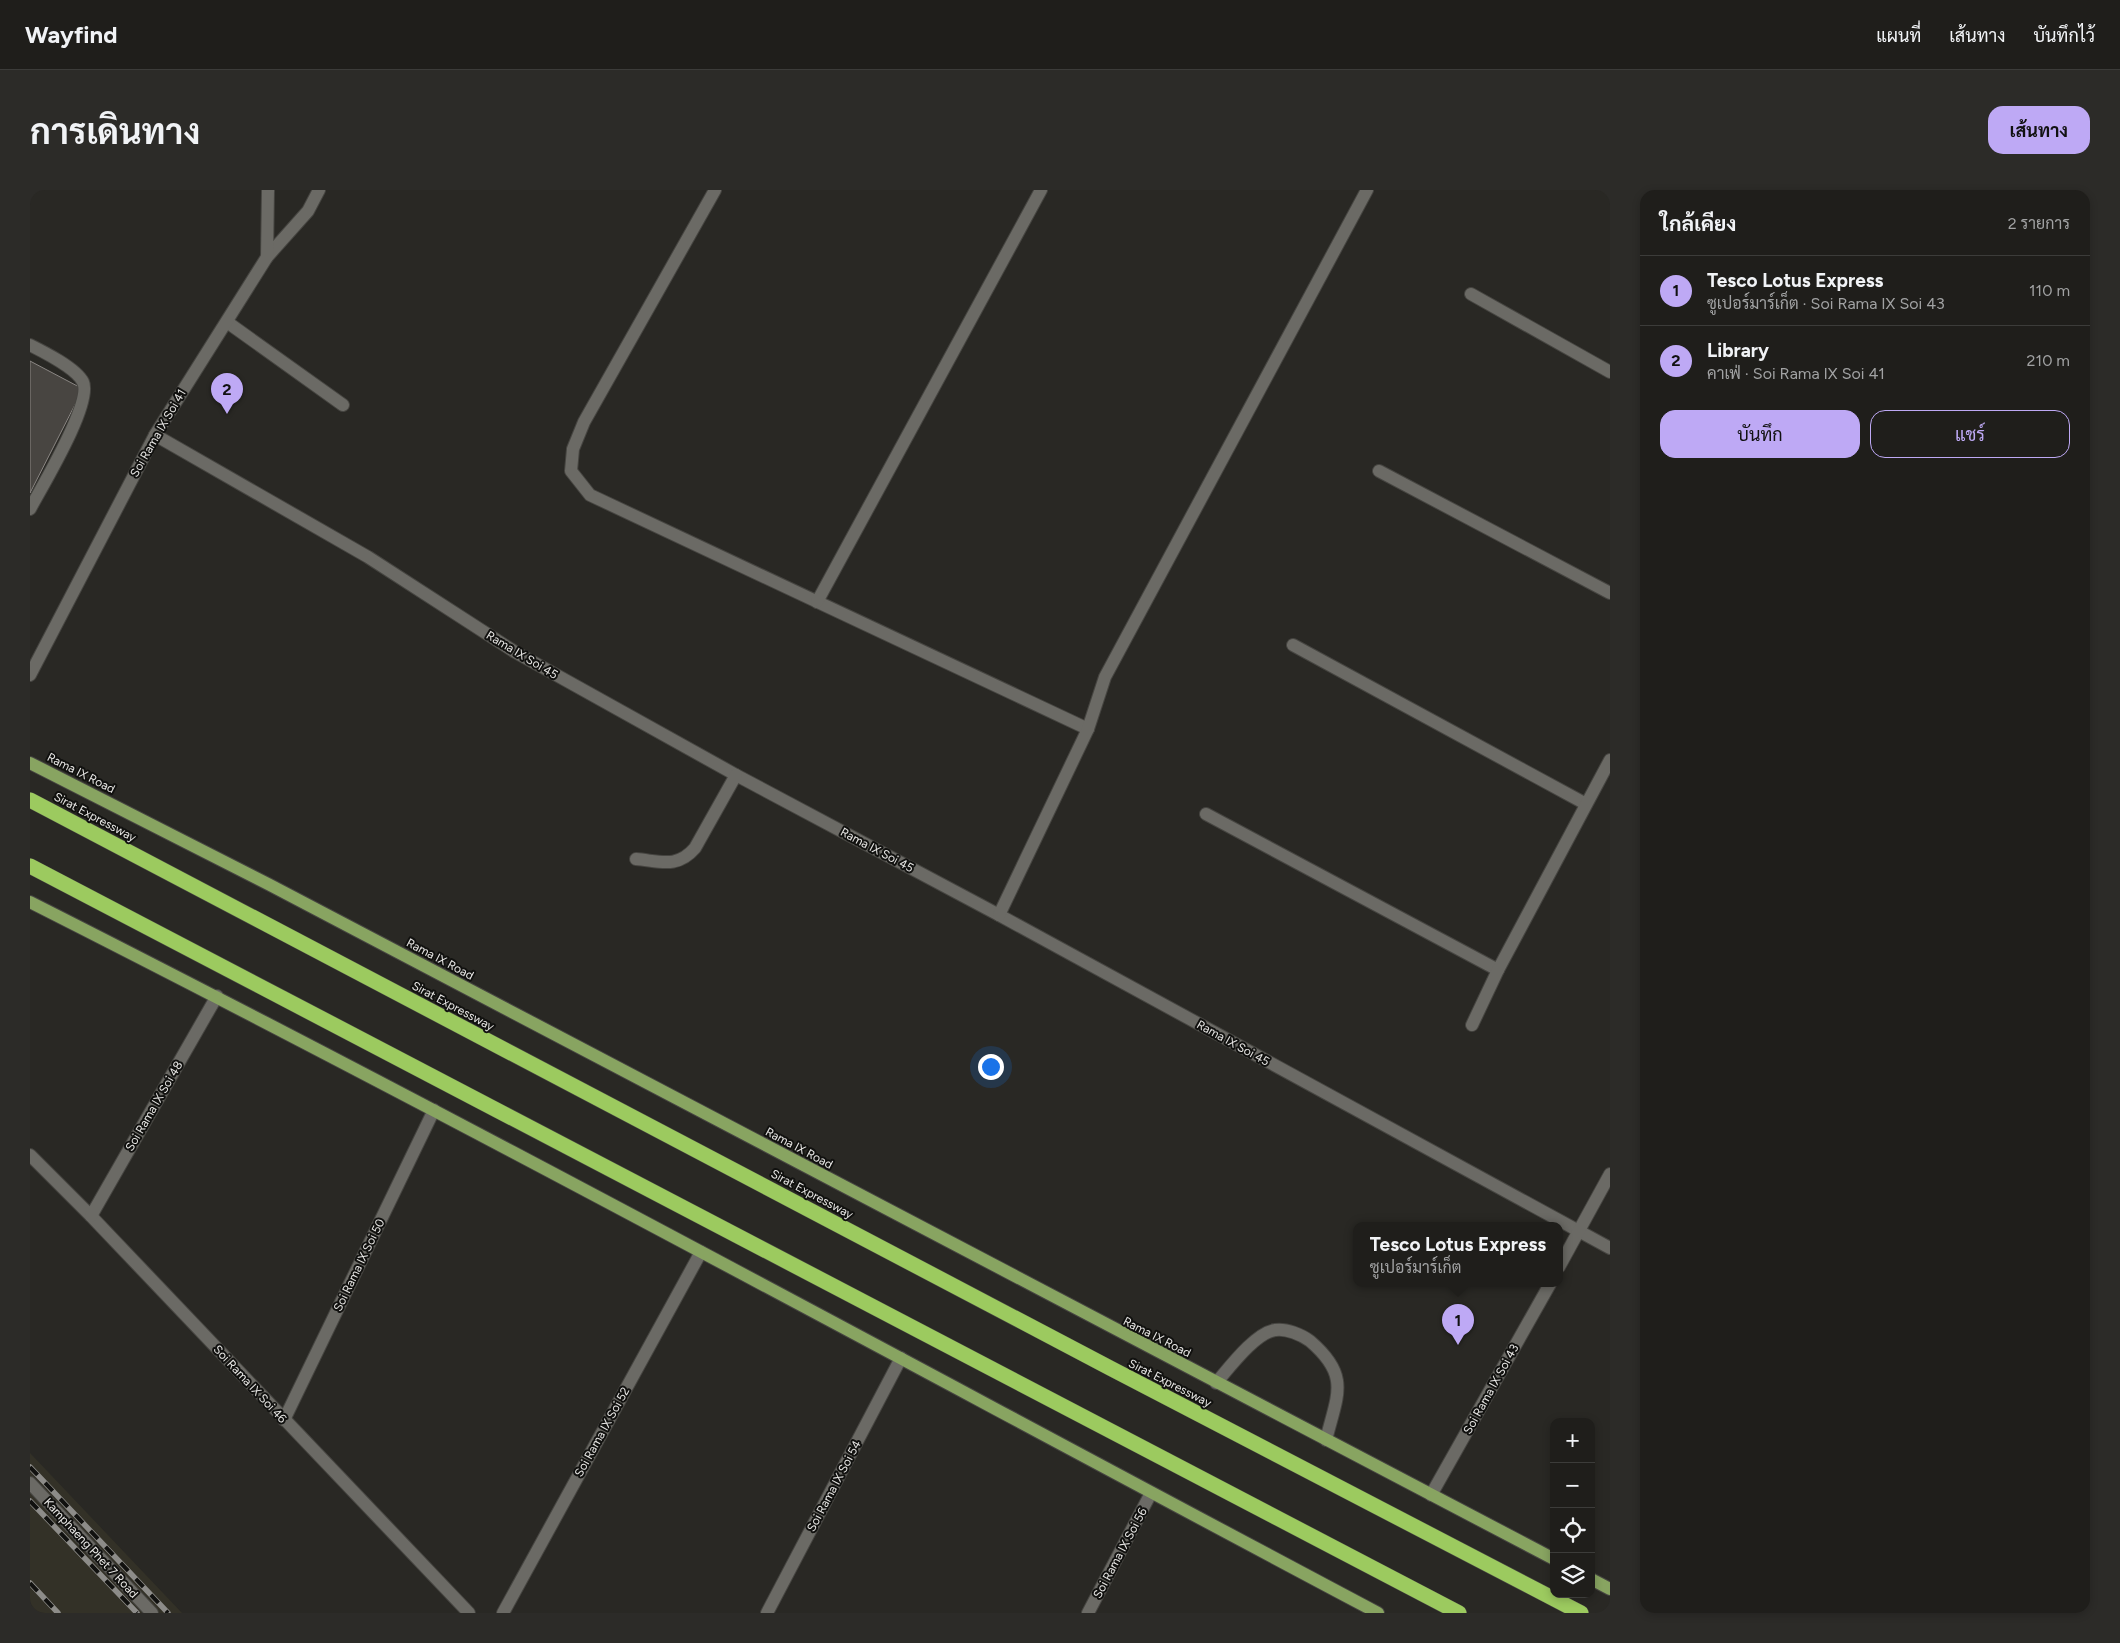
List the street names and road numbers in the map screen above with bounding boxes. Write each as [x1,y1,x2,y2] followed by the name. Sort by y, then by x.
[127,387,189,479] street label: Soi Rama IX Soi 41
[484,628,560,682] street label: Rama IX Soi 45
[45,750,117,796] street label: Rama IX Road
[51,789,139,845] street label: Sirat Expressway
[838,825,916,875] street label: Rama IX Soi 45
[404,935,476,983] street label: Rama IX Road
[409,978,497,1034] street label: Sirat Expressway
[1194,1017,1272,1069] street label: Rama IX Soi 45
[123,1059,185,1153] street label: Soi Rama IX Soi 48
[763,1124,835,1172] street label: Rama IX Road
[768,1166,856,1222] street label: Sirat Expressway
[331,1216,388,1314] street label: Soi Rama IX Soi 50
[1121,1314,1193,1360] street label: Rama IX Road
[210,1342,290,1426] street label: Soi Rama IX Soi 46
[1460,1342,1522,1436] street label: Soi Rama IX Soi 43
[1126,1356,1214,1410] street label: Sirat Expressway
[572,1385,632,1479] street label: Soi Rama IX Soi 52
[804,1438,864,1534] street label: Soi Rama IX Soi 54
[41,1495,141,1601] street label: Kamphaeng Phet 7 Road
[1090,1505,1150,1601] street label: Soi Rama IX Soi 56

